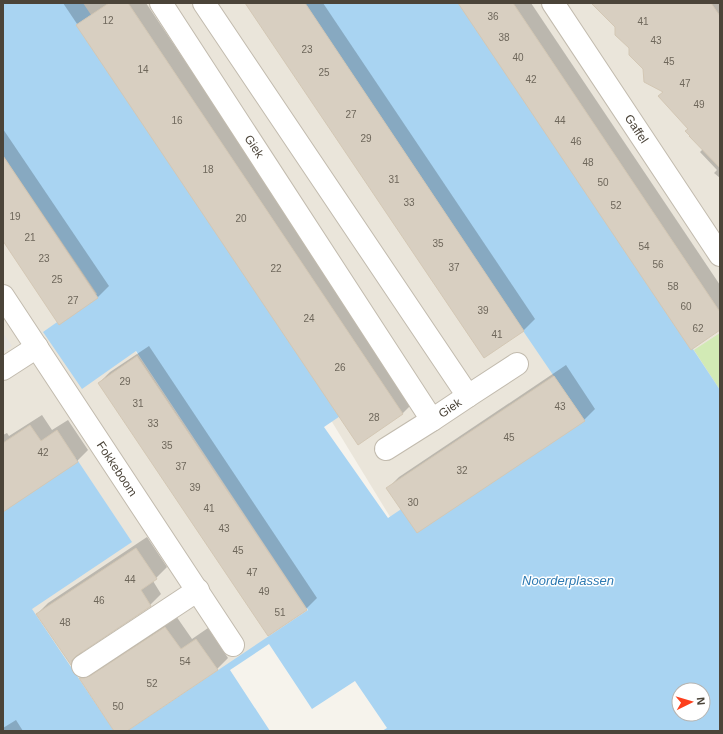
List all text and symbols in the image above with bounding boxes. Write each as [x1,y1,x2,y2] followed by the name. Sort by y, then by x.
[487,11,499,22] house number: 36
[102,15,114,26] house number: 12
[637,16,649,27] house number: 41
[498,32,510,43] house number: 38
[650,35,662,46] house number: 43
[301,44,313,55] house number: 23
[512,52,524,63] house number: 40
[663,56,675,67] house number: 45
[137,64,149,75] house number: 14
[318,67,330,78] house number: 25
[525,74,537,85] house number: 42
[679,78,691,89] house number: 47
[693,99,705,110] house number: 49
[345,109,357,120] house number: 27
[622,112,651,146] street label: Gaffel
[171,115,183,126] house number: 16
[554,115,566,126] house number: 44
[242,132,267,161] street label: Giek
[360,133,372,144] house number: 29
[570,136,582,147] house number: 46
[582,157,594,168] house number: 48
[202,164,214,175] house number: 18
[388,174,400,185] house number: 31
[597,177,609,188] house number: 50
[403,197,415,208] house number: 33
[610,200,622,211] house number: 52
[9,211,21,222] house number: 19
[235,213,247,224] house number: 20
[24,232,36,243] house number: 21
[432,238,444,249] house number: 35
[638,241,650,252] house number: 54
[38,253,50,264] house number: 23
[652,259,664,270] house number: 56
[448,262,460,273] house number: 37
[270,263,282,274] house number: 22
[51,274,63,285] house number: 25
[667,281,679,292] house number: 58
[67,295,79,306] house number: 27
[680,301,692,312] house number: 60
[477,305,489,316] house number: 39
[303,313,315,324] house number: 24
[692,323,704,334] house number: 62
[491,329,503,340] house number: 41
[334,362,346,373] house number: 26
[119,376,131,387] house number: 29
[436,395,465,421] street label: Giek
[132,398,144,409] house number: 31
[554,401,566,412] house number: 43
[368,412,380,423] house number: 28
[147,418,159,429] house number: 33
[503,432,515,443] house number: 45
[94,439,140,499] street label: Fokkeboom
[161,440,173,451] house number: 35
[37,447,49,458] house number: 42
[175,461,187,472] house number: 37
[456,465,468,476] house number: 32
[189,482,201,493] house number: 39
[407,497,419,508] house number: 30
[203,503,215,514] house number: 41
[218,523,230,534] house number: 43
[232,545,244,556] house number: 45
[246,567,258,578] house number: 47
[522,573,614,588] water label: Noorderplassen
[124,574,136,585] house number: 44
[258,586,270,597] house number: 49
[93,595,105,606] house number: 46
[274,607,286,618] house number: 51
[59,617,71,628] house number: 48
[179,656,191,667] house number: 54
[146,678,158,689] house number: 52
[671,682,711,722] north arrow
[695,697,707,706] text: N
[112,701,124,712] house number: 50

